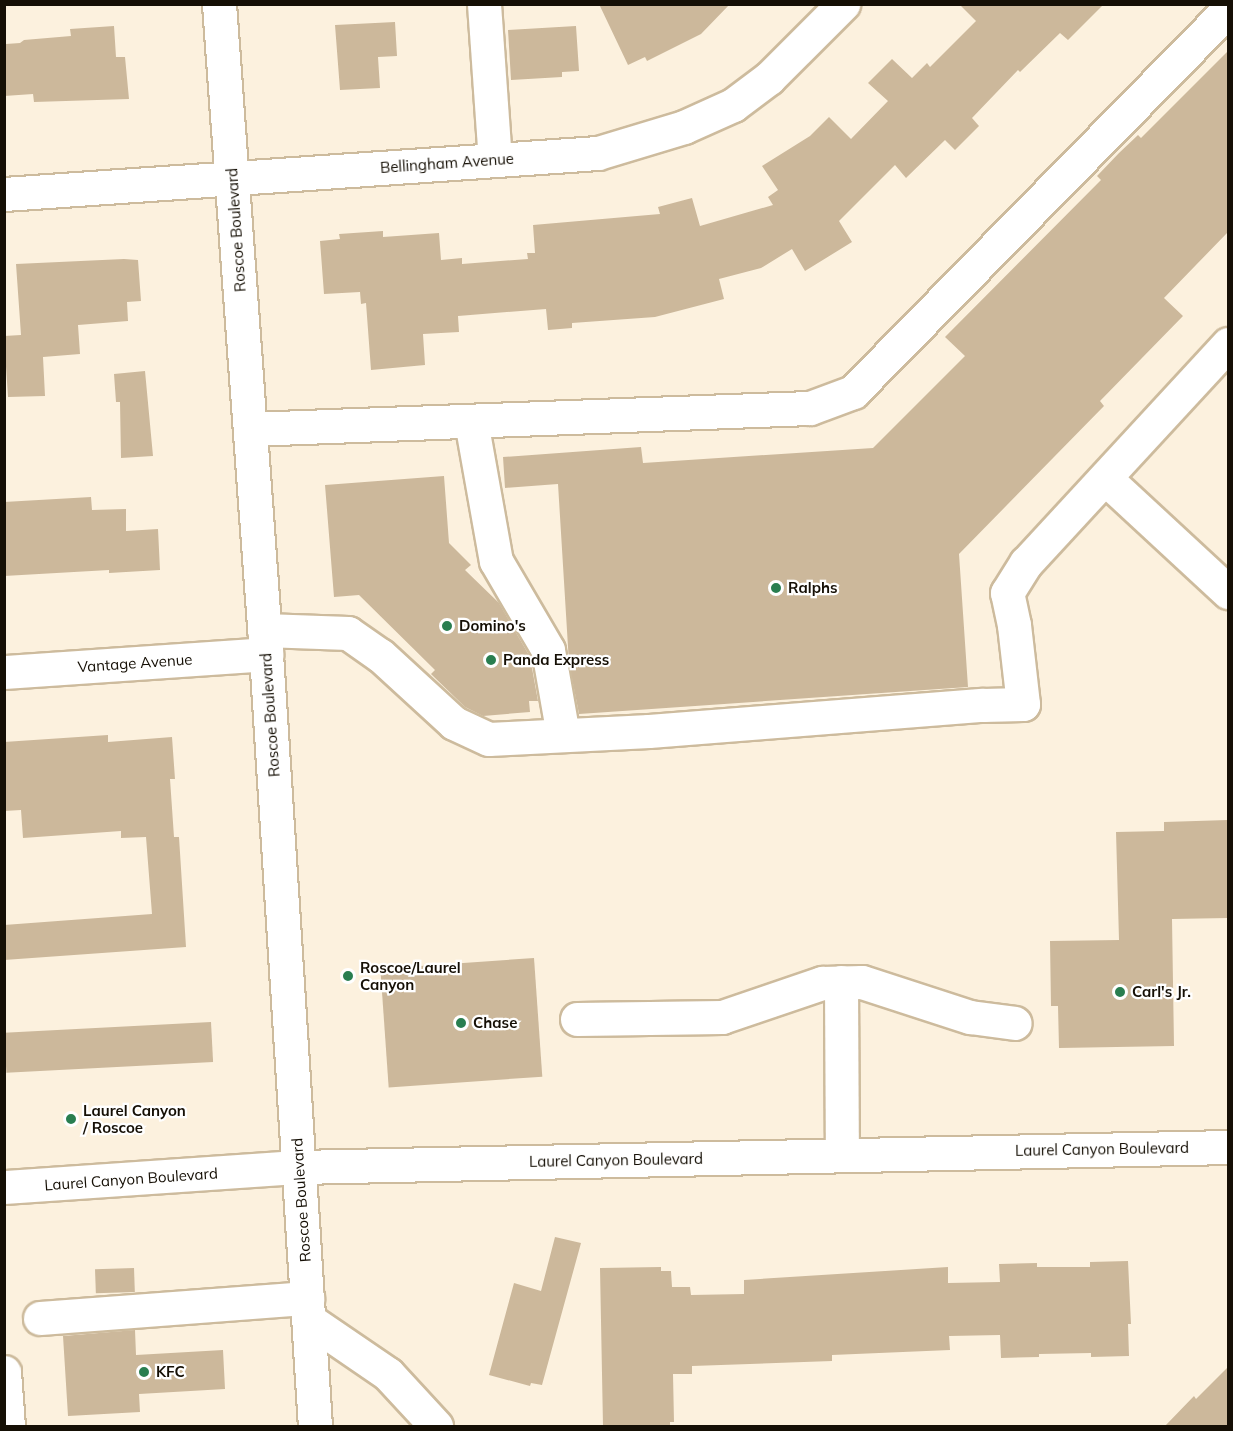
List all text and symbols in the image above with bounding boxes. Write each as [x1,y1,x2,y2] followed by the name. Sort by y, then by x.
[380,149,514,177] street label: Bellingham Avenue
[223,167,249,293] street label: Roscoe Boulevard
[788,579,838,597] place label: Ralphs
[769,581,783,595] marker: Ralphs
[459,617,526,635] place label: Domino's
[440,619,454,633] marker: Domino's
[77,650,193,676] street label: Vantage Avenue
[503,651,609,669] place label: Panda Express
[257,652,283,778] street label: Roscoe Boulevard
[484,653,498,667] marker: Panda Express
[360,958,461,993] place label: Roscoe/Laurel Canyon
[341,969,355,983] marker: Roscoe/Laurel Canyon
[1132,983,1191,1001] place label: Carl's Jr.
[1113,985,1127,999] marker: Carl's Jr.
[473,1014,517,1032] place label: Chase
[454,1016,468,1030] marker: Chase
[83,1101,186,1136] place label: Laurel Canyon / Roscoe
[64,1112,78,1126] marker: Laurel Canyon / Roscoe
[288,1137,314,1263] street label: Roscoe Boulevard
[1015,1138,1189,1160] street label: Laurel Canyon Boulevard
[529,1149,703,1171] street label: Laurel Canyon Boulevard
[44,1164,218,1194] street label: Laurel Canyon Boulevard
[156,1363,185,1381] place label: KFC
[137,1365,151,1379] marker: KFC

